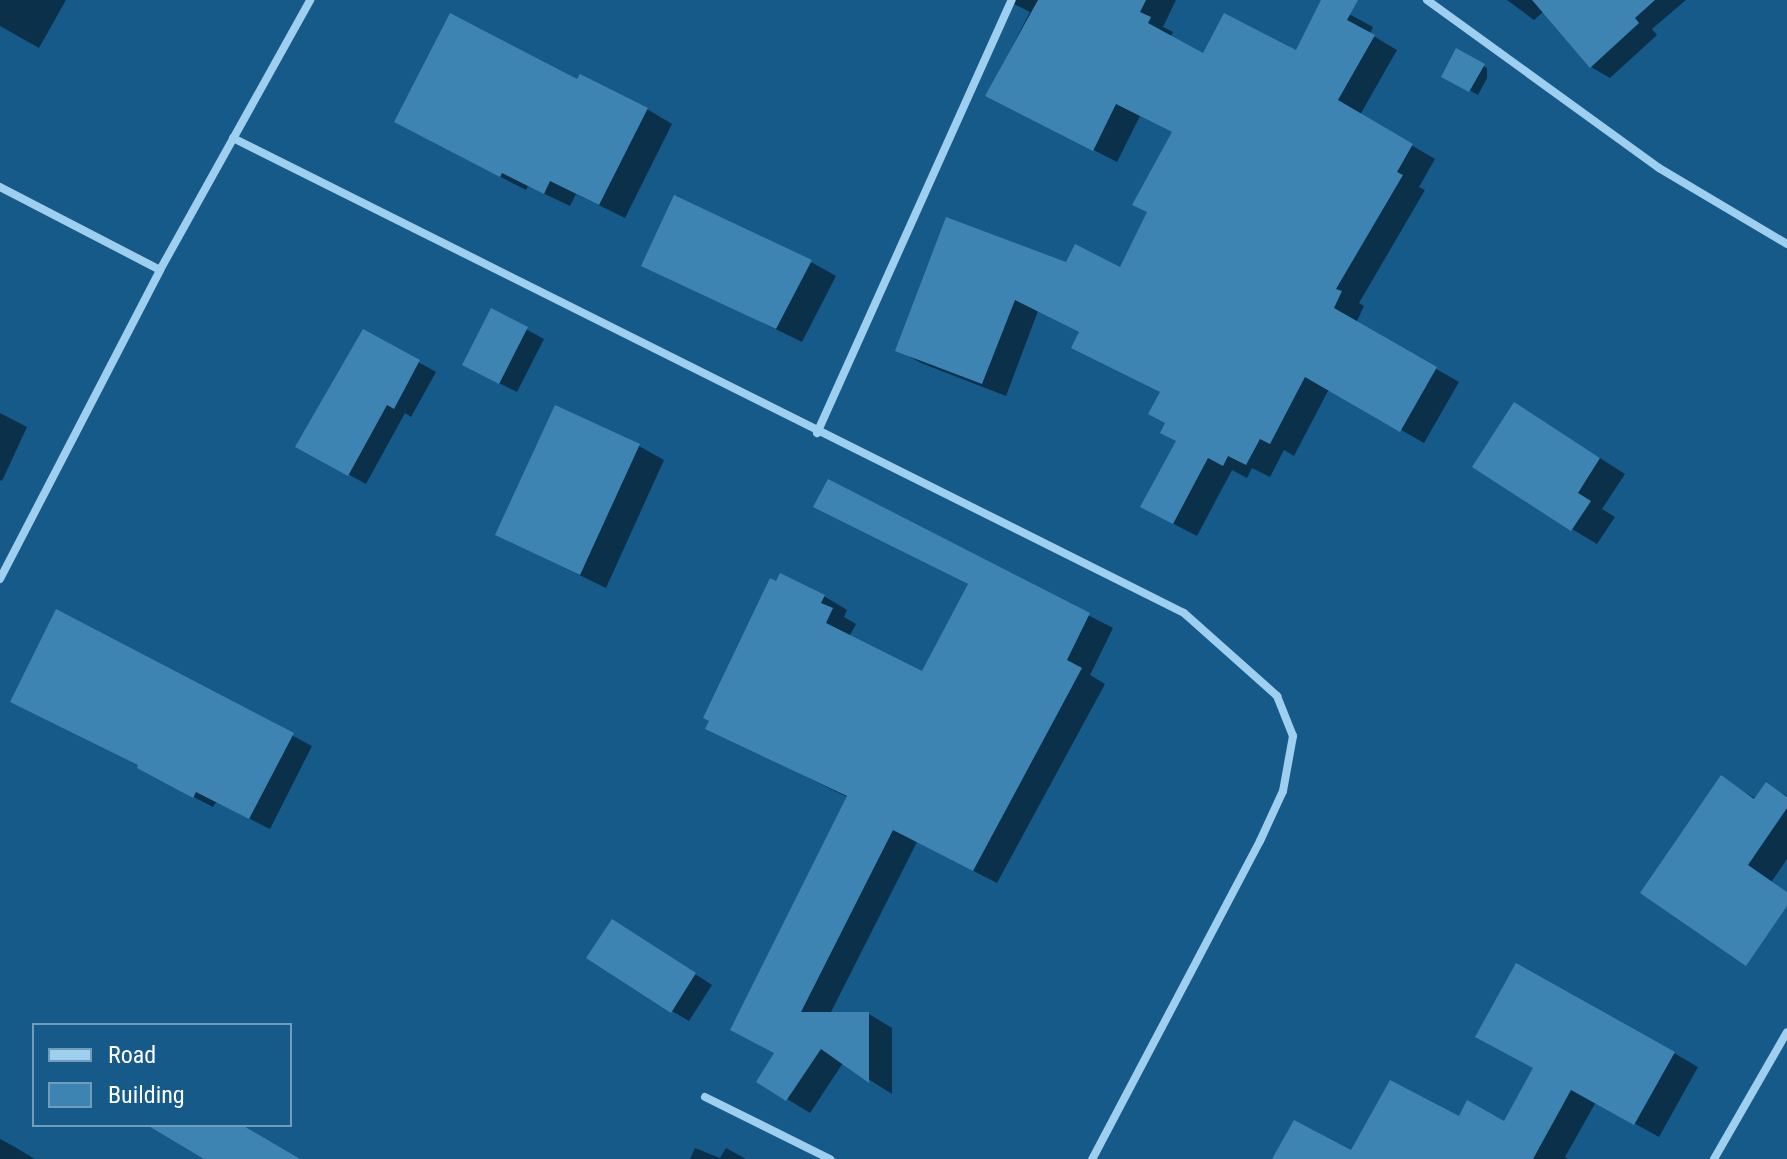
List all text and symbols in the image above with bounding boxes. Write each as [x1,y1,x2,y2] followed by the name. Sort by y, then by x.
[32,1023,292,1127] legend
[108,1041,156,1069] text: Road
[108,1081,185,1109] text: Building

